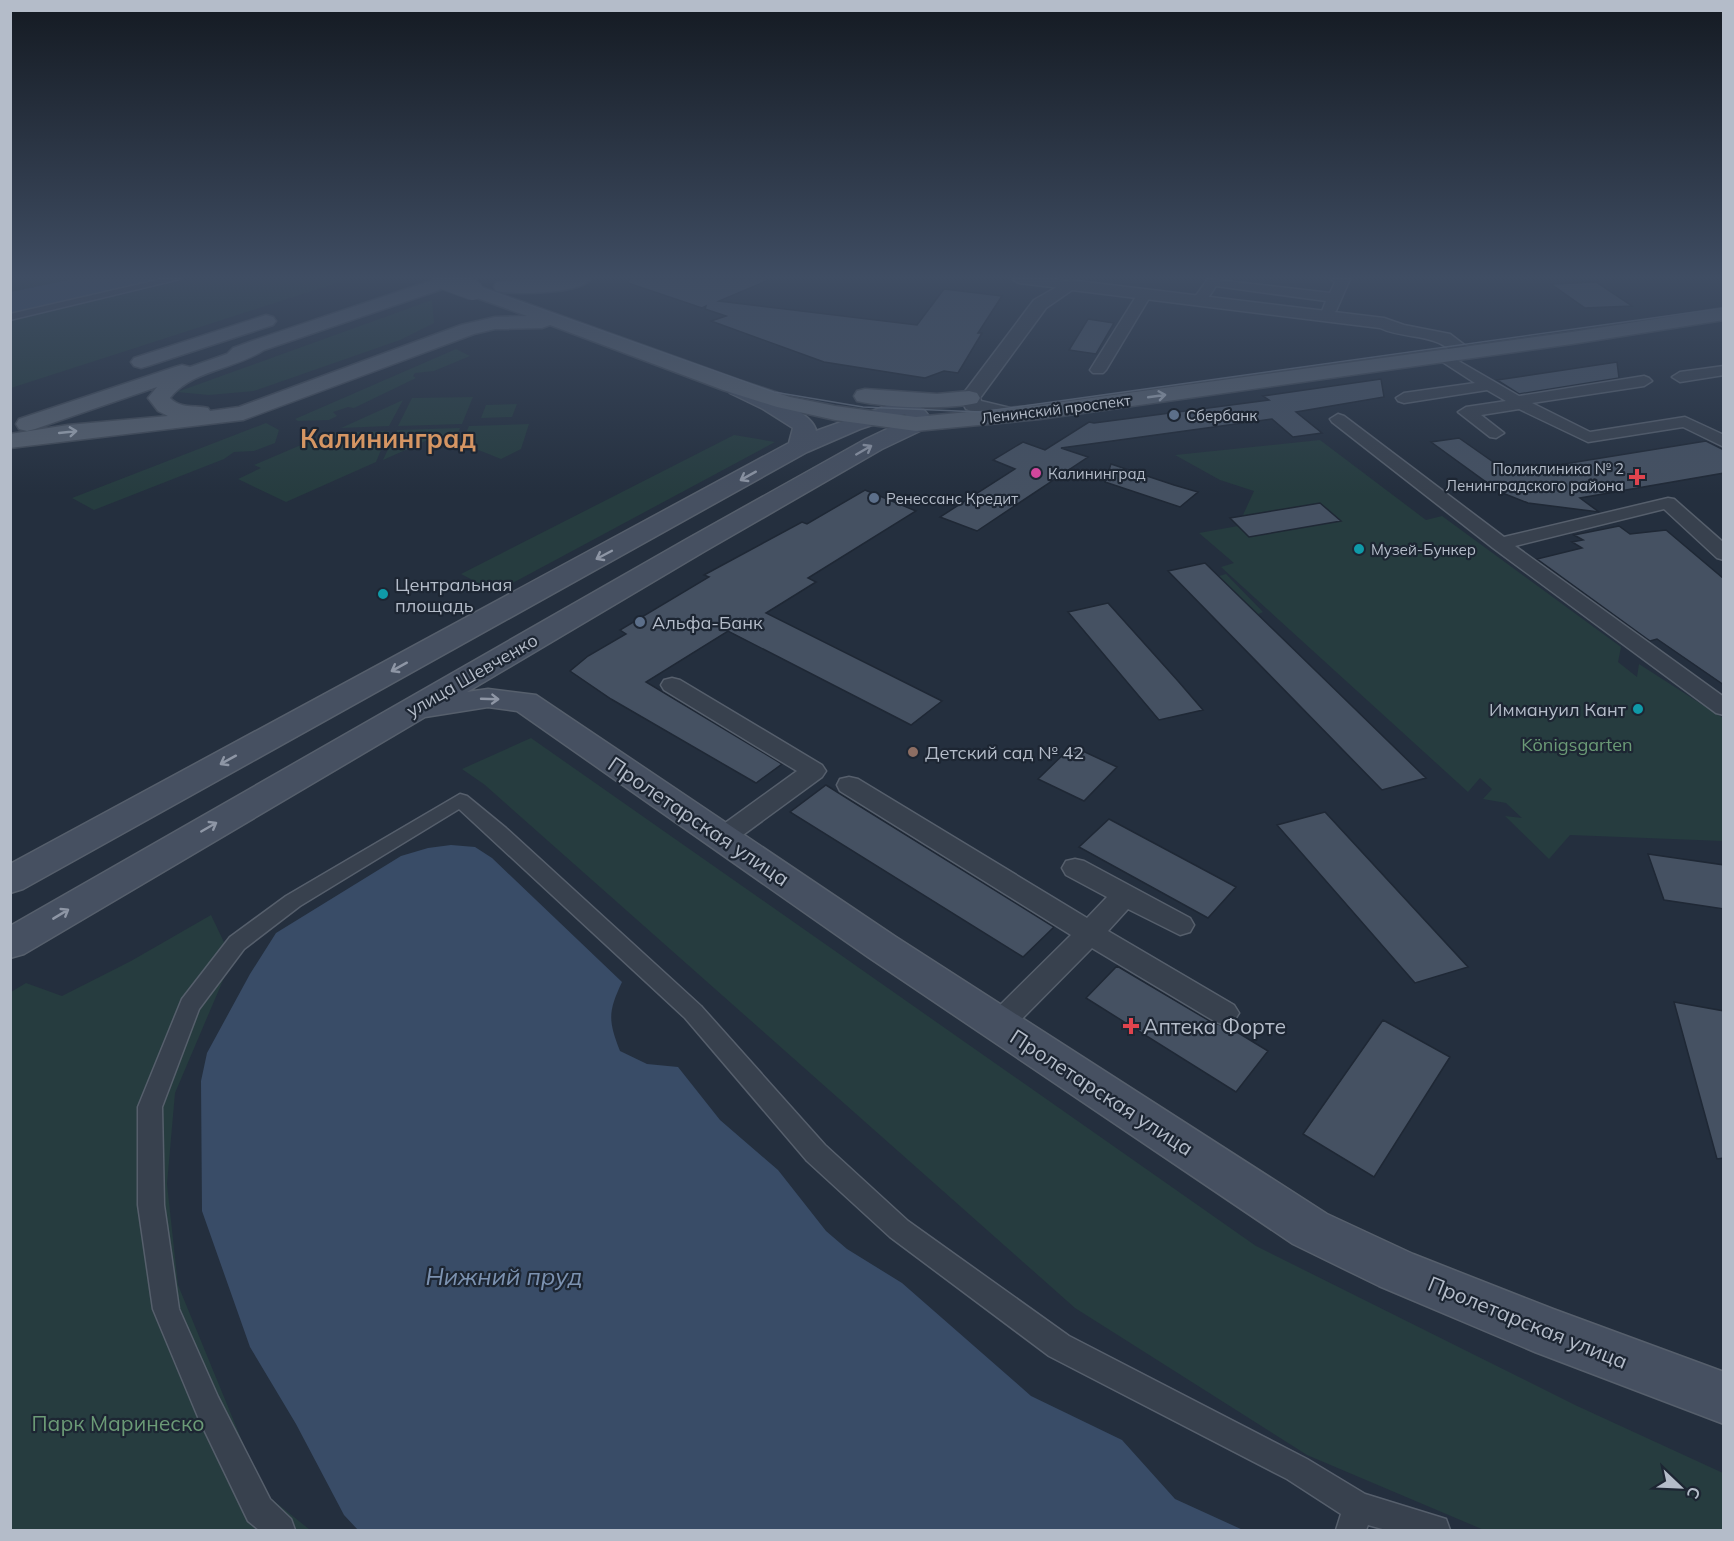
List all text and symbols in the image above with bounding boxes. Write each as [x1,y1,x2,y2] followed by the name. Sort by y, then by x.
[980,390,1132,428] street label: Ленинский проспект
[1146,390,1166,401] one-way arrow
[1186,406,1258,425] place label: Сбербанк
[1167,408,1181,422] marker: Сбербанк
[300,422,476,455] district label: Калининград
[58,426,78,437] one-way arrow
[855,444,872,456] one-way arrow
[1446,459,1624,495] place label: Поликлиника № 2 Ленинградского района
[1048,464,1146,483] place label: Калининград
[1029,466,1043,480] marker: Калининград
[1628,468,1646,486] marker: Поликлиника № 2 Ленинградского района
[740,471,758,482] one-way arrow
[886,489,1018,508] place label: Ренессанс Кредит
[867,491,881,505] marker: Ренессанс Кредит
[1371,540,1476,559] place label: Музей-Бункер
[1352,542,1366,556] marker: Музей-Бункер
[596,549,613,561] one-way arrow
[395,573,512,617] place label: Центральная площадь
[376,587,390,601] marker: Центральная площадь
[652,611,763,634] place label: Альфа-Банк
[633,615,647,629] marker: Альфа-Банк
[402,628,542,722] street label: улица Шевченко
[391,661,408,673] one-way arrow
[479,693,499,704] one-way arrow
[1489,698,1627,721] place label: Иммануил Кант
[1631,702,1645,716] marker: Иммануил Кант
[1521,733,1633,756] park label: Königsgarten
[925,741,1084,764] place label: Детский сад № 42
[906,745,920,759] marker: Детский сад № 42
[603,751,795,891] street label: Пролетарская улица
[220,754,237,766] one-way arrow
[200,821,217,833] one-way arrow
[52,908,69,920] one-way arrow
[1143,1013,1286,1039] place label: Аптека Форте
[1124,1019,1138,1033] marker: Аптека Форте
[1006,1023,1198,1161] street label: Пролетарская улица
[425,1261,583,1291] water label: Нижний пруд
[1424,1270,1632,1374] street label: Пролетарская улица
[32,1410,204,1436] park label: Парк Маринеско
[1650,1457,1710,1517] north arrow
[1682,1484,1705,1502] text: С

